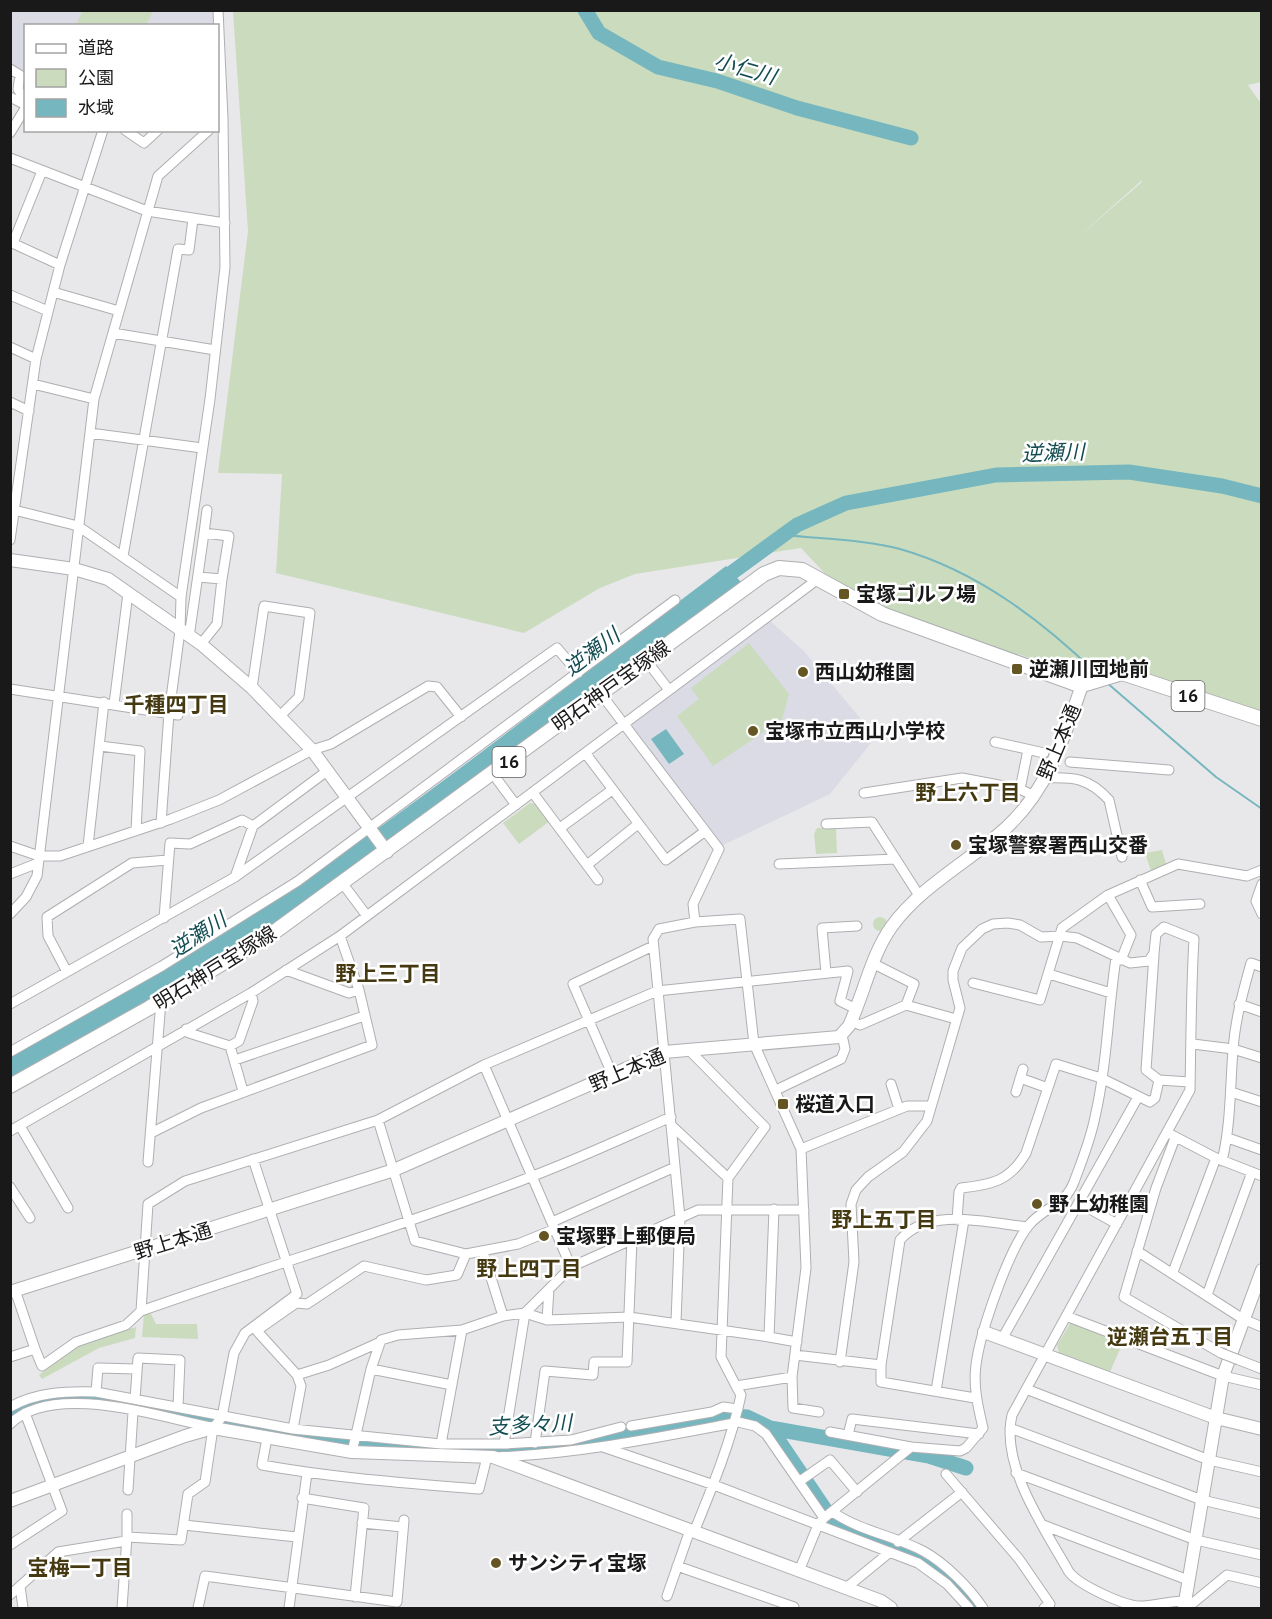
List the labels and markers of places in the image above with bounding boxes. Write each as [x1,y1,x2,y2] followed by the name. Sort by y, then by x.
[856,581,976,607] place label: 宝塚ゴルフ場
[837,587,851,601] marker: 宝塚ゴルフ場
[1029,656,1149,682] place label: 逆瀬川団地前
[815,659,915,685] place label: 西山幼稚園
[1010,662,1024,676] marker: 逆瀬川団地前
[796,665,810,679] marker: 西山幼稚園
[765,718,945,744] place label: 宝塚市立西山小学校
[746,724,760,738] marker: 宝塚市立西山小学校
[968,832,1148,858] place label: 宝塚警察署西山交番
[949,838,963,852] marker: 宝塚警察署西山交番
[795,1091,875,1117] place label: 桜道入口
[776,1097,790,1111] marker: 桜道入口
[1049,1191,1149,1217] place label: 野上幼稚園
[1030,1197,1044,1211] marker: 野上幼稚園
[556,1223,696,1249] place label: 宝塚野上郵便局
[537,1229,551,1243] marker: 宝塚野上郵便局
[508,1550,647,1576] place label: サンシティ宝塚
[489,1556,503,1570] marker: サンシティ宝塚

